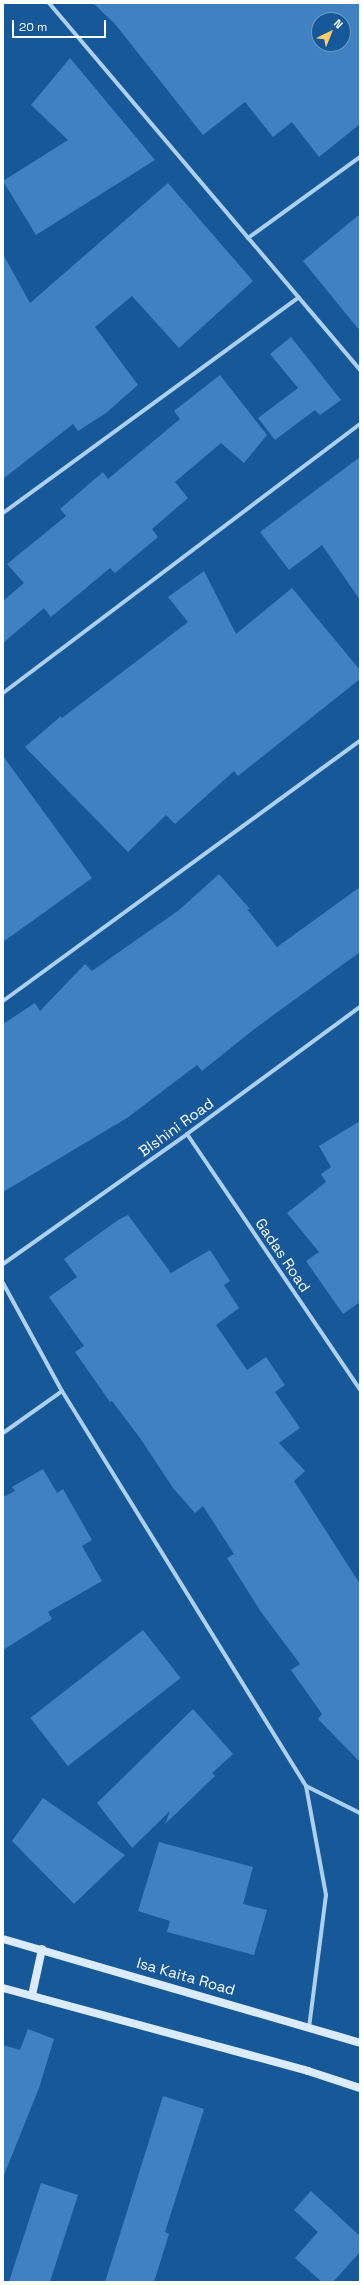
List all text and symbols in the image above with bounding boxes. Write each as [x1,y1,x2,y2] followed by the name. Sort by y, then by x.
[14,12,108,38] scale bar
[311,12,351,52] north arrow
[331,16,346,32] text: N
[19,19,47,35] text: 20 m
[135,1094,217,1160] street label: BIshini Road
[252,1215,314,1295] street label: Gadas Road
[135,1953,237,1999] street label: Isa Kaita Road

